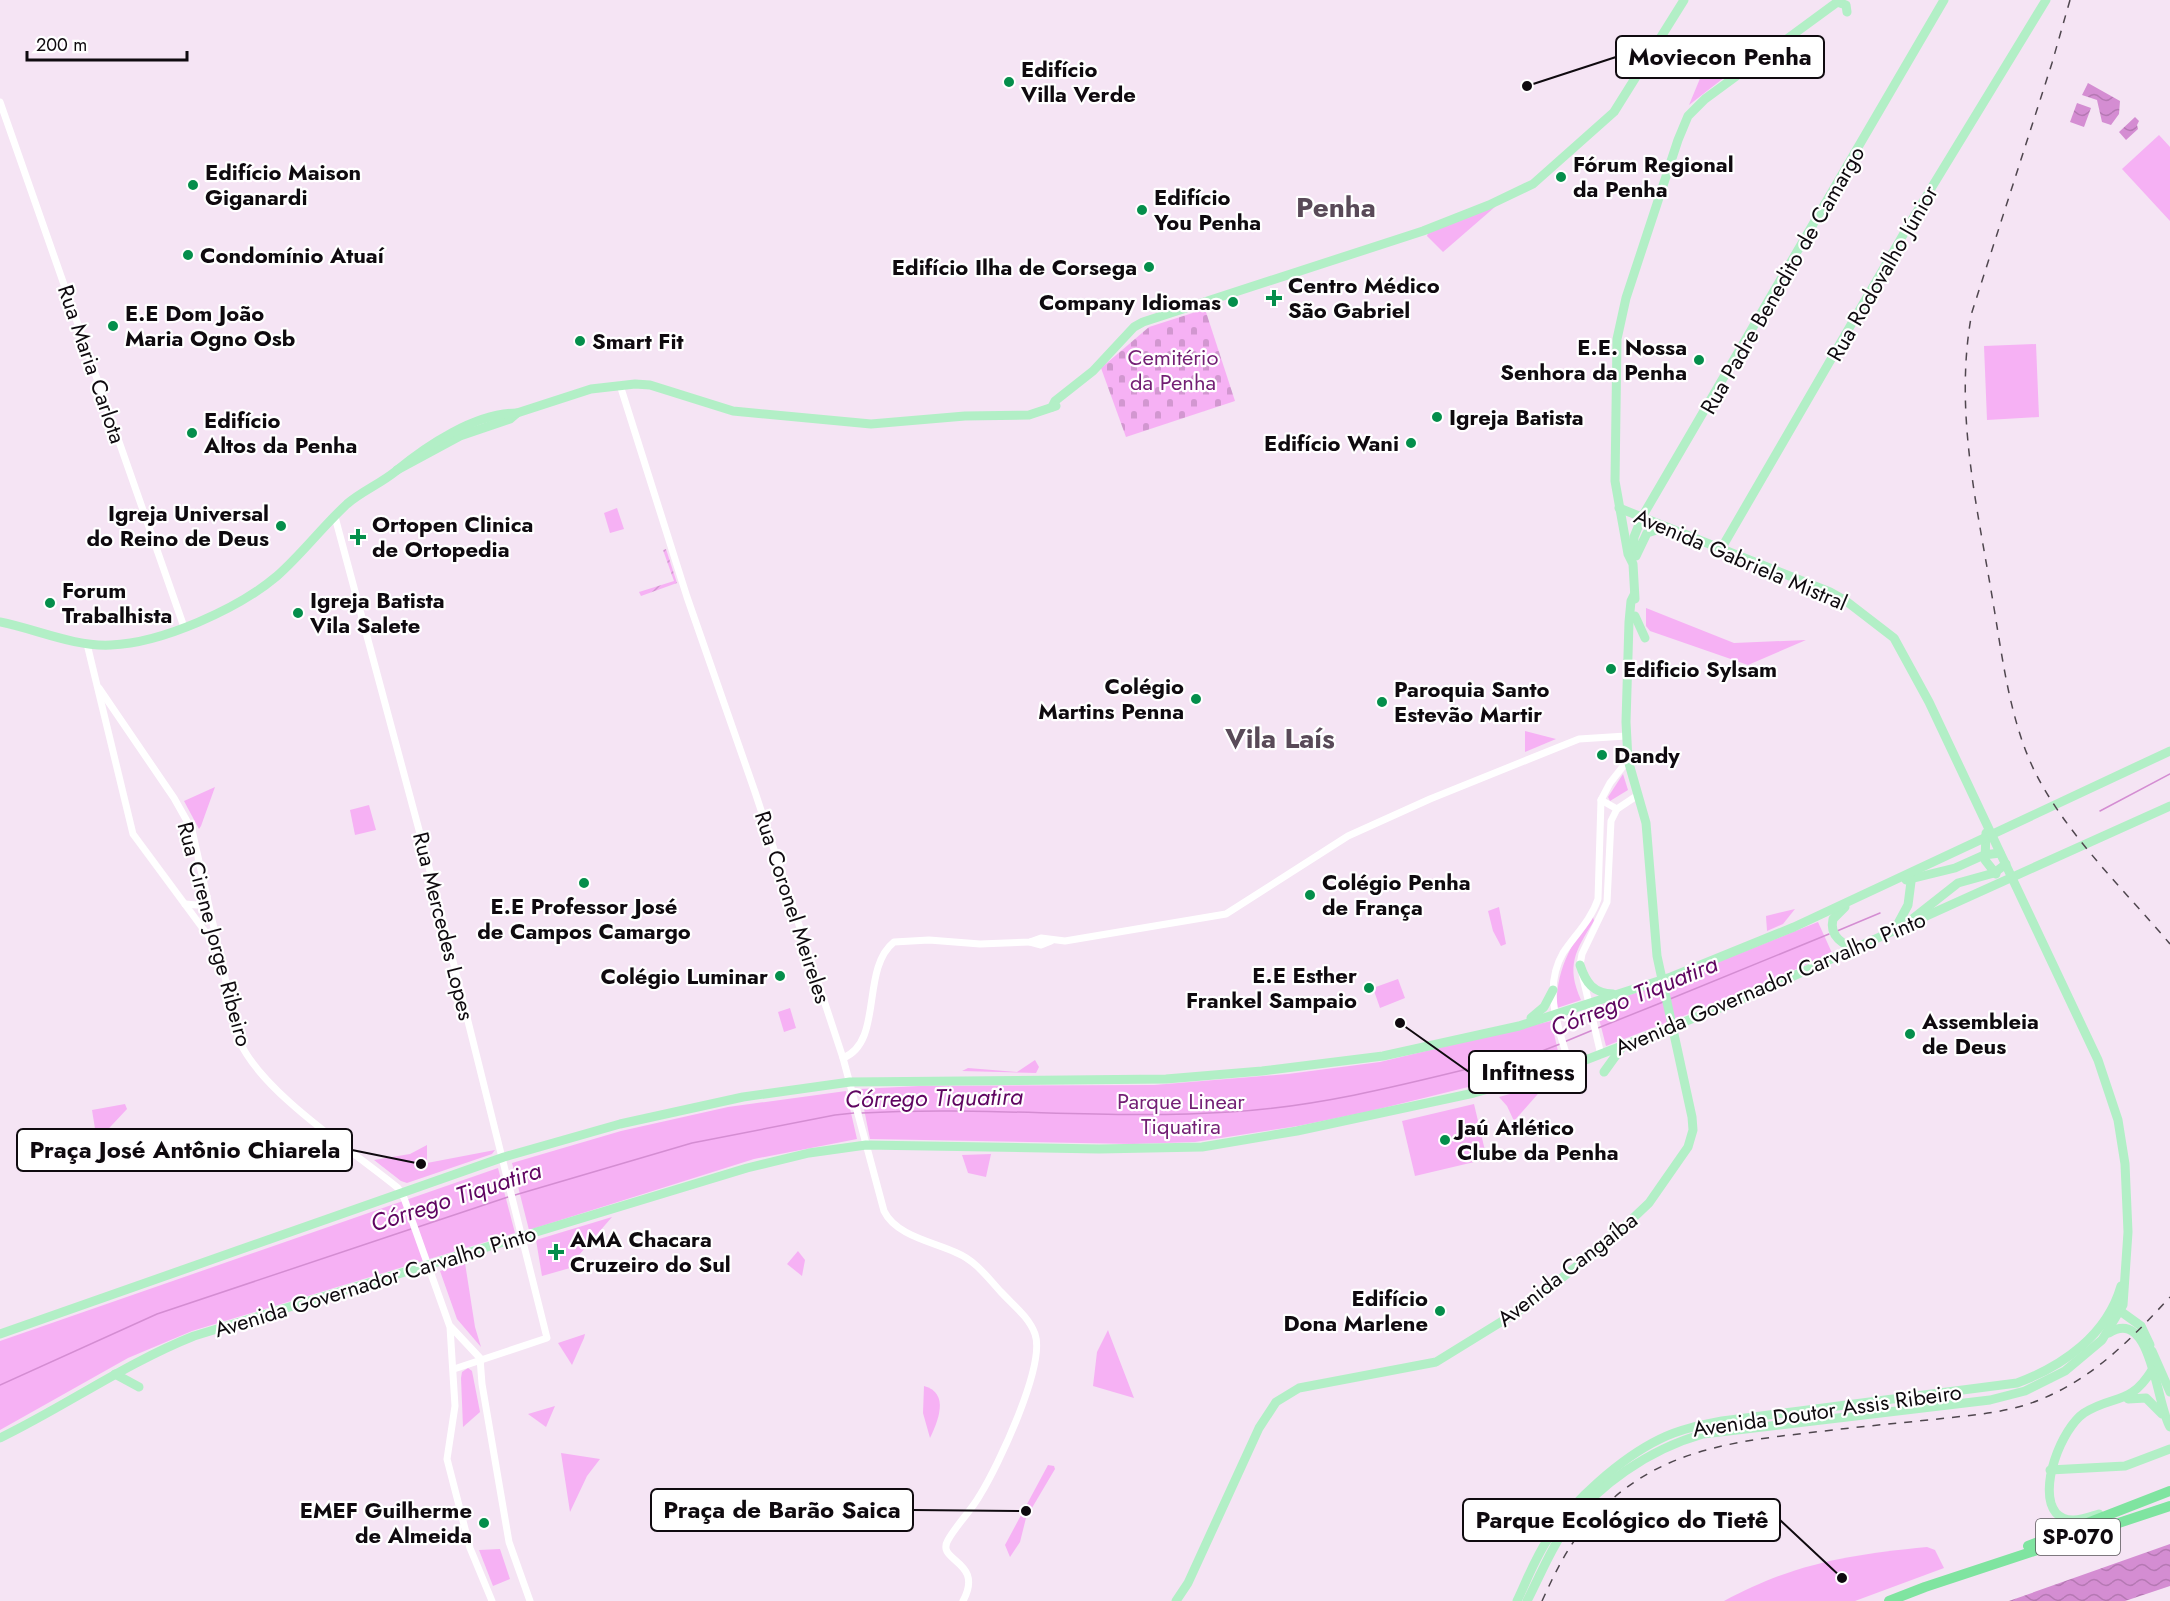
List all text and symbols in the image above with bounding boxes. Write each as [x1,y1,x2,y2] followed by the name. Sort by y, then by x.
[27,24,188,62] scale bar
[36,32,87,58] text: 200 m
[1616,36,1824,78] callout: Moviecon Penha
[1628,39,1812,74] text: Moviecon Penha
[1020,53,1136,110] place label: Edifício Villa Verde
[1002,75,1016,89] marker: Edifício Villa Verde
[1692,140,1872,420] street label: Rua Padre Benedito de Camargo
[1573,148,1734,205] place label: Fórum Regional da Penha
[205,156,361,213] place label: Edifício Maison Giganardi
[1554,170,1568,184] marker: Fórum Regional da Penha
[186,178,200,192] marker: Edifício Maison Giganardi
[1818,179,1946,367] street label: Rua Rodovalho Júnior
[1153,181,1261,238] place label: Edifício You Penha
[1296,187,1376,228] district label: Penha
[1135,203,1149,217] marker: Edifício You Penha
[200,239,385,271] place label: Condomínio Atuaí
[181,248,195,262] marker: Condomínio Atuaí
[892,251,1137,283] place label: Edifício Ilha de Corsega
[1142,260,1156,274] marker: Edifício Ilha de Corsega
[1288,269,1440,326] place label: Centro Médico São Gabriel
[50,280,134,448] street label: Rua Maria Carlota
[1039,286,1221,318] place label: Company Idiomas
[1265,289,1283,307] marker: Centro Médico São Gabriel
[1226,295,1240,309] marker: Company Idiomas
[125,297,295,354] place label: E.E Dom João Maria Ogno Osb
[106,319,120,333] marker: E.E Dom João Maria Ogno Osb
[592,325,684,357] place label: Smart Fit
[1500,331,1687,388] place label: E.E. Nossa Senhora da Penha
[573,334,587,348] marker: Smart Fit
[1127,341,1219,398] park label: Cemitério da Penha
[1692,353,1706,367] marker: E.E. Nossa Senhora da Penha
[1449,401,1584,433] place label: Igreja Batista
[203,404,357,461] place label: Edifício Altos da Penha
[1430,410,1444,424] marker: Igreja Batista
[185,426,199,440] marker: Edifício Altos da Penha
[1264,427,1399,459] place label: Edifício Wani
[1404,436,1418,450] marker: Edifício Wani
[87,497,269,554] place label: Igreja Universal do Reino de Deus
[1629,500,1853,618] street label: Avenida Gabriela Mistral
[372,508,533,565] place label: Ortopen Clinica de Ortopedia
[274,519,288,533] marker: Igreja Universal do Reino de Deus
[349,528,367,546] marker: Ortopen Clinica de Ortopedia
[62,574,172,631] place label: Forum Trabalhista
[309,584,445,641] place label: Igreja Batista Vila Salete
[43,596,57,610] marker: Forum Trabalhista
[291,606,305,620] marker: Igreja Batista Vila Salete
[1623,653,1777,685] place label: Edificio Sylsam
[1604,662,1618,676] marker: Edificio Sylsam
[1038,670,1184,727] place label: Colégio Martins Penna
[1394,673,1550,730] place label: Paroquia Santo Estevão Martir
[1189,692,1203,706] marker: Colégio Martins Penna
[1375,695,1389,709] marker: Paroquia Santo Estevão Martir
[1224,718,1335,759] district label: Vila Laís
[1614,739,1680,771] place label: Dandy
[1595,748,1609,762] marker: Dandy
[747,807,839,1007] street label: Rua Coronel Meireles
[170,818,260,1050] street label: Rua Cirene Jorge Ribeiro
[405,828,483,1024] street label: Rua Mercedes Lopes
[1322,866,1471,923] place label: Colégio Penha de França
[577,876,591,890] marker: E.E Professor José de Campos Camargo
[1303,888,1317,902] marker: Colégio Penha de França
[477,890,691,947] place label: E.E Professor José de Campos Camargo
[1610,903,1930,1063] street label: Avenida Governador Carvalho Pinto
[1545,946,1723,1045] water label: Córrego Tiquatira
[1186,959,1357,1016] place label: E.E Esther Frankel Sampaio
[600,960,768,992] place label: Colégio Luminar
[773,969,787,983] marker: Colégio Luminar
[1362,981,1376,995] marker: E.E Esther Frankel Sampaio
[1921,1005,2039,1062] place label: Assembleia de Deus
[1903,1027,1917,1041] marker: Assembleia de Deus
[1469,1051,1586,1093] callout: Infitness
[1481,1054,1575,1089] text: Infitness
[845,1078,1023,1117] water label: Córrego Tiquatira
[1117,1085,1245,1142] park label: Parque Linear Tiquatira
[1453,1111,1619,1168] place label: Jaú Atlético Clube da Penha
[17,1129,352,1171] callout: Praça José Antônio Chiarela
[30,1132,340,1167] text: Praça José Antônio Chiarela
[1438,1133,1452,1147] marker: Jaú Atlético Clube da Penha
[366,1152,546,1241] water label: Córrego Tiquatira
[1490,1204,1644,1334] street label: Avenida Cangaíba
[210,1217,540,1345] street label: Avenida Governador Carvalho Pinto
[569,1223,731,1280] place label: AMA Chacara Cruzeiro do Sul
[547,1243,565,1261] marker: AMA Chacara Cruzeiro do Sul
[1283,1282,1428,1339] place label: Edifício Dona Marlene
[1433,1304,1447,1318] marker: Edifício Dona Marlene
[1690,1375,1964,1445] street label: Avenida Doutor Assis Ribeiro
[651,1489,913,1531] callout: Praça de Barão Saica
[663,1492,901,1527] text: Praça de Barão Saica
[300,1494,472,1551] place label: EMEF Guilherme de Almeida
[1463,1499,1780,1541] callout: Parque Ecológico do Tietê
[1475,1502,1769,1537] text: Parque Ecológico do Tietê
[477,1516,491,1530] marker: EMEF Guilherme de Almeida
[2036,1519,2120,1555] road number: SP-070

